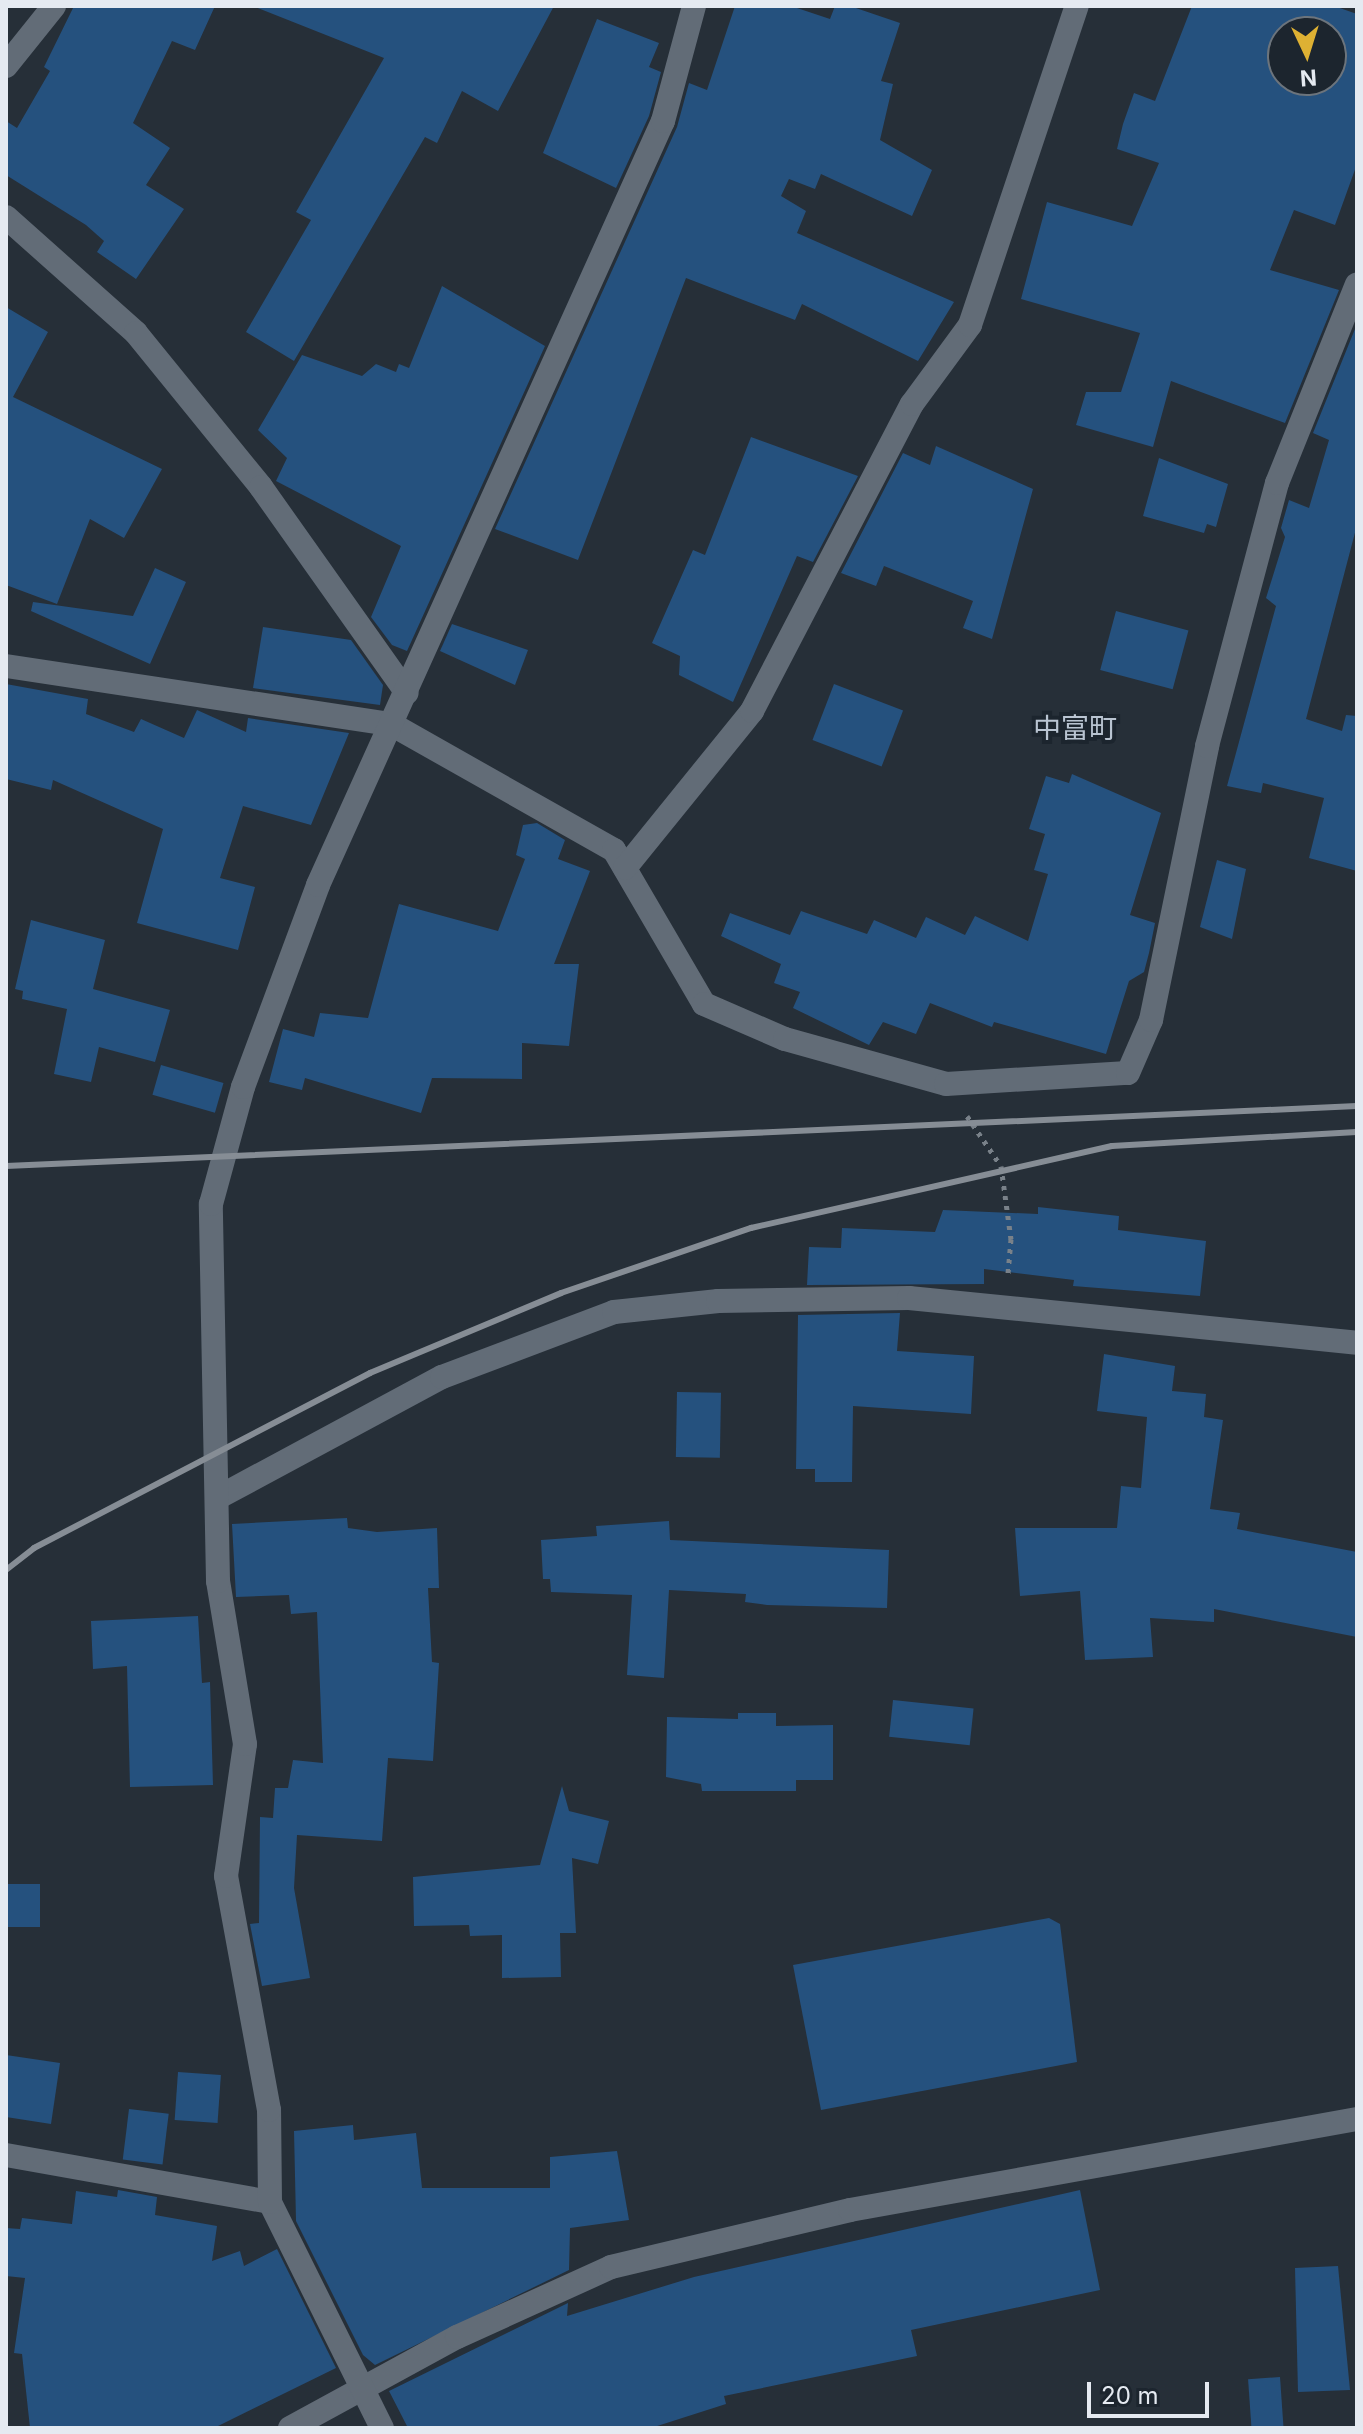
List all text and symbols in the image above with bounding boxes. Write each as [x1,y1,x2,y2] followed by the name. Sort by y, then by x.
[1267,16,1347,96] north arrow
[1299,64,1318,92] text: N
[1033,711,1117,745] district label: 中富町
[1091,2366,1213,2416] scale bar
[1101,2381,1159,2410] text: 20 m

